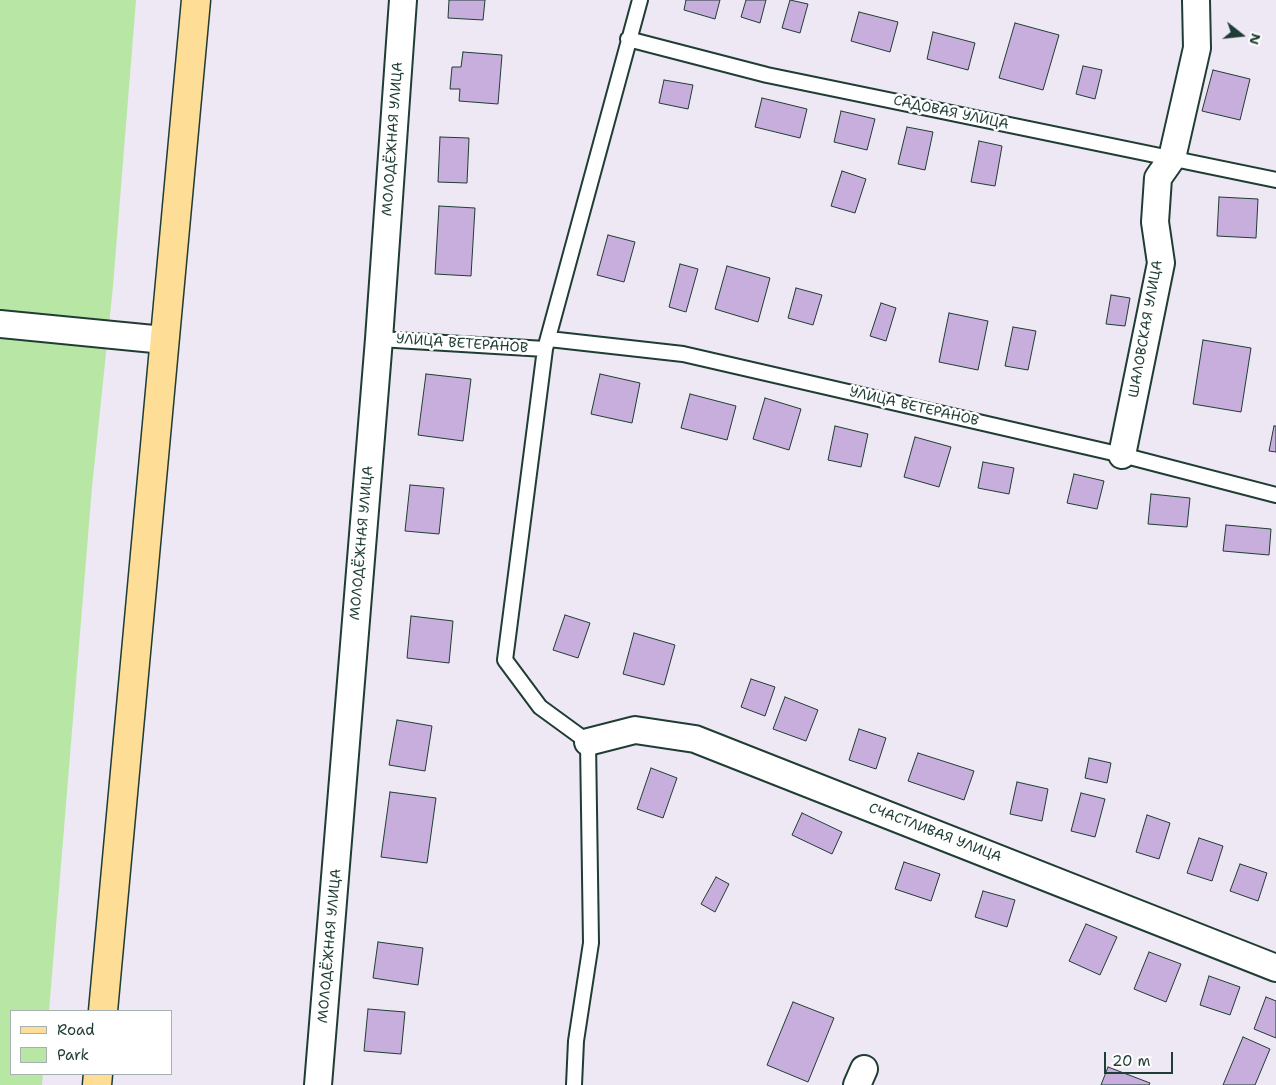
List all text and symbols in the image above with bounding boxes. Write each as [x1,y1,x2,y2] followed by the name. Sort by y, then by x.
[1216,10,1266,60] north arrow
[1245,31,1266,47] text: N
[379,61,407,217] street label: МОЛОДЁЖНАЯ УЛИЦА
[892,93,1010,133] street label: САДОВАЯ УЛИЦА
[1126,259,1166,399] street label: ШАЛОВСКАЯ УЛИЦА
[395,331,529,357] street label: УЛИЦА ВЕТЕРАНОВ
[848,384,980,430] street label: УЛИЦА ВЕТЕРАНОВ
[347,465,377,621] street label: МОЛОДЁЖНАЯ УЛИЦА
[866,800,1004,866] street label: СЧАСТЛИВАЯ УЛИЦА
[315,868,345,1024] street label: МОЛОДЁЖНАЯ УЛИЦА
[10,1010,172,1075] legend
[57,1020,95,1040] text: Road
[1106,1042,1175,1074] scale bar
[57,1045,89,1065] text: Park
[1112,1051,1151,1071] text: 20 m

